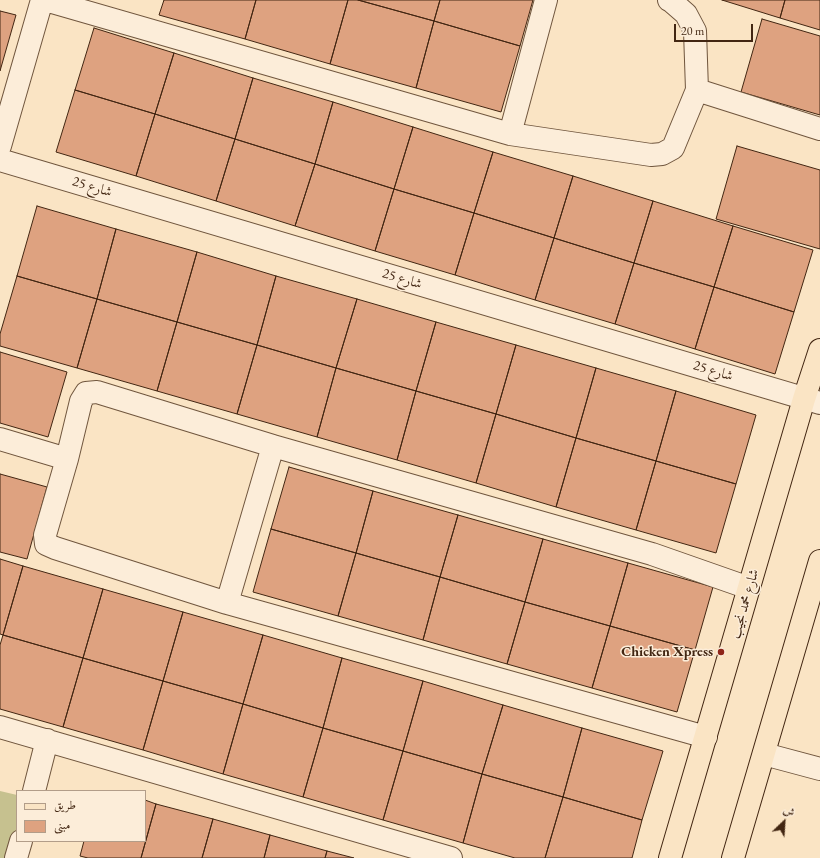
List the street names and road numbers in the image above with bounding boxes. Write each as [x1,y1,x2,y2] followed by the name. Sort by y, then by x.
[70,173,114,201] street label: شارع 25
[380,265,424,293] street label: شارع 25
[691,357,735,385] street label: شارع 25
[727,567,763,641] street label: شارع محمد نجيب

